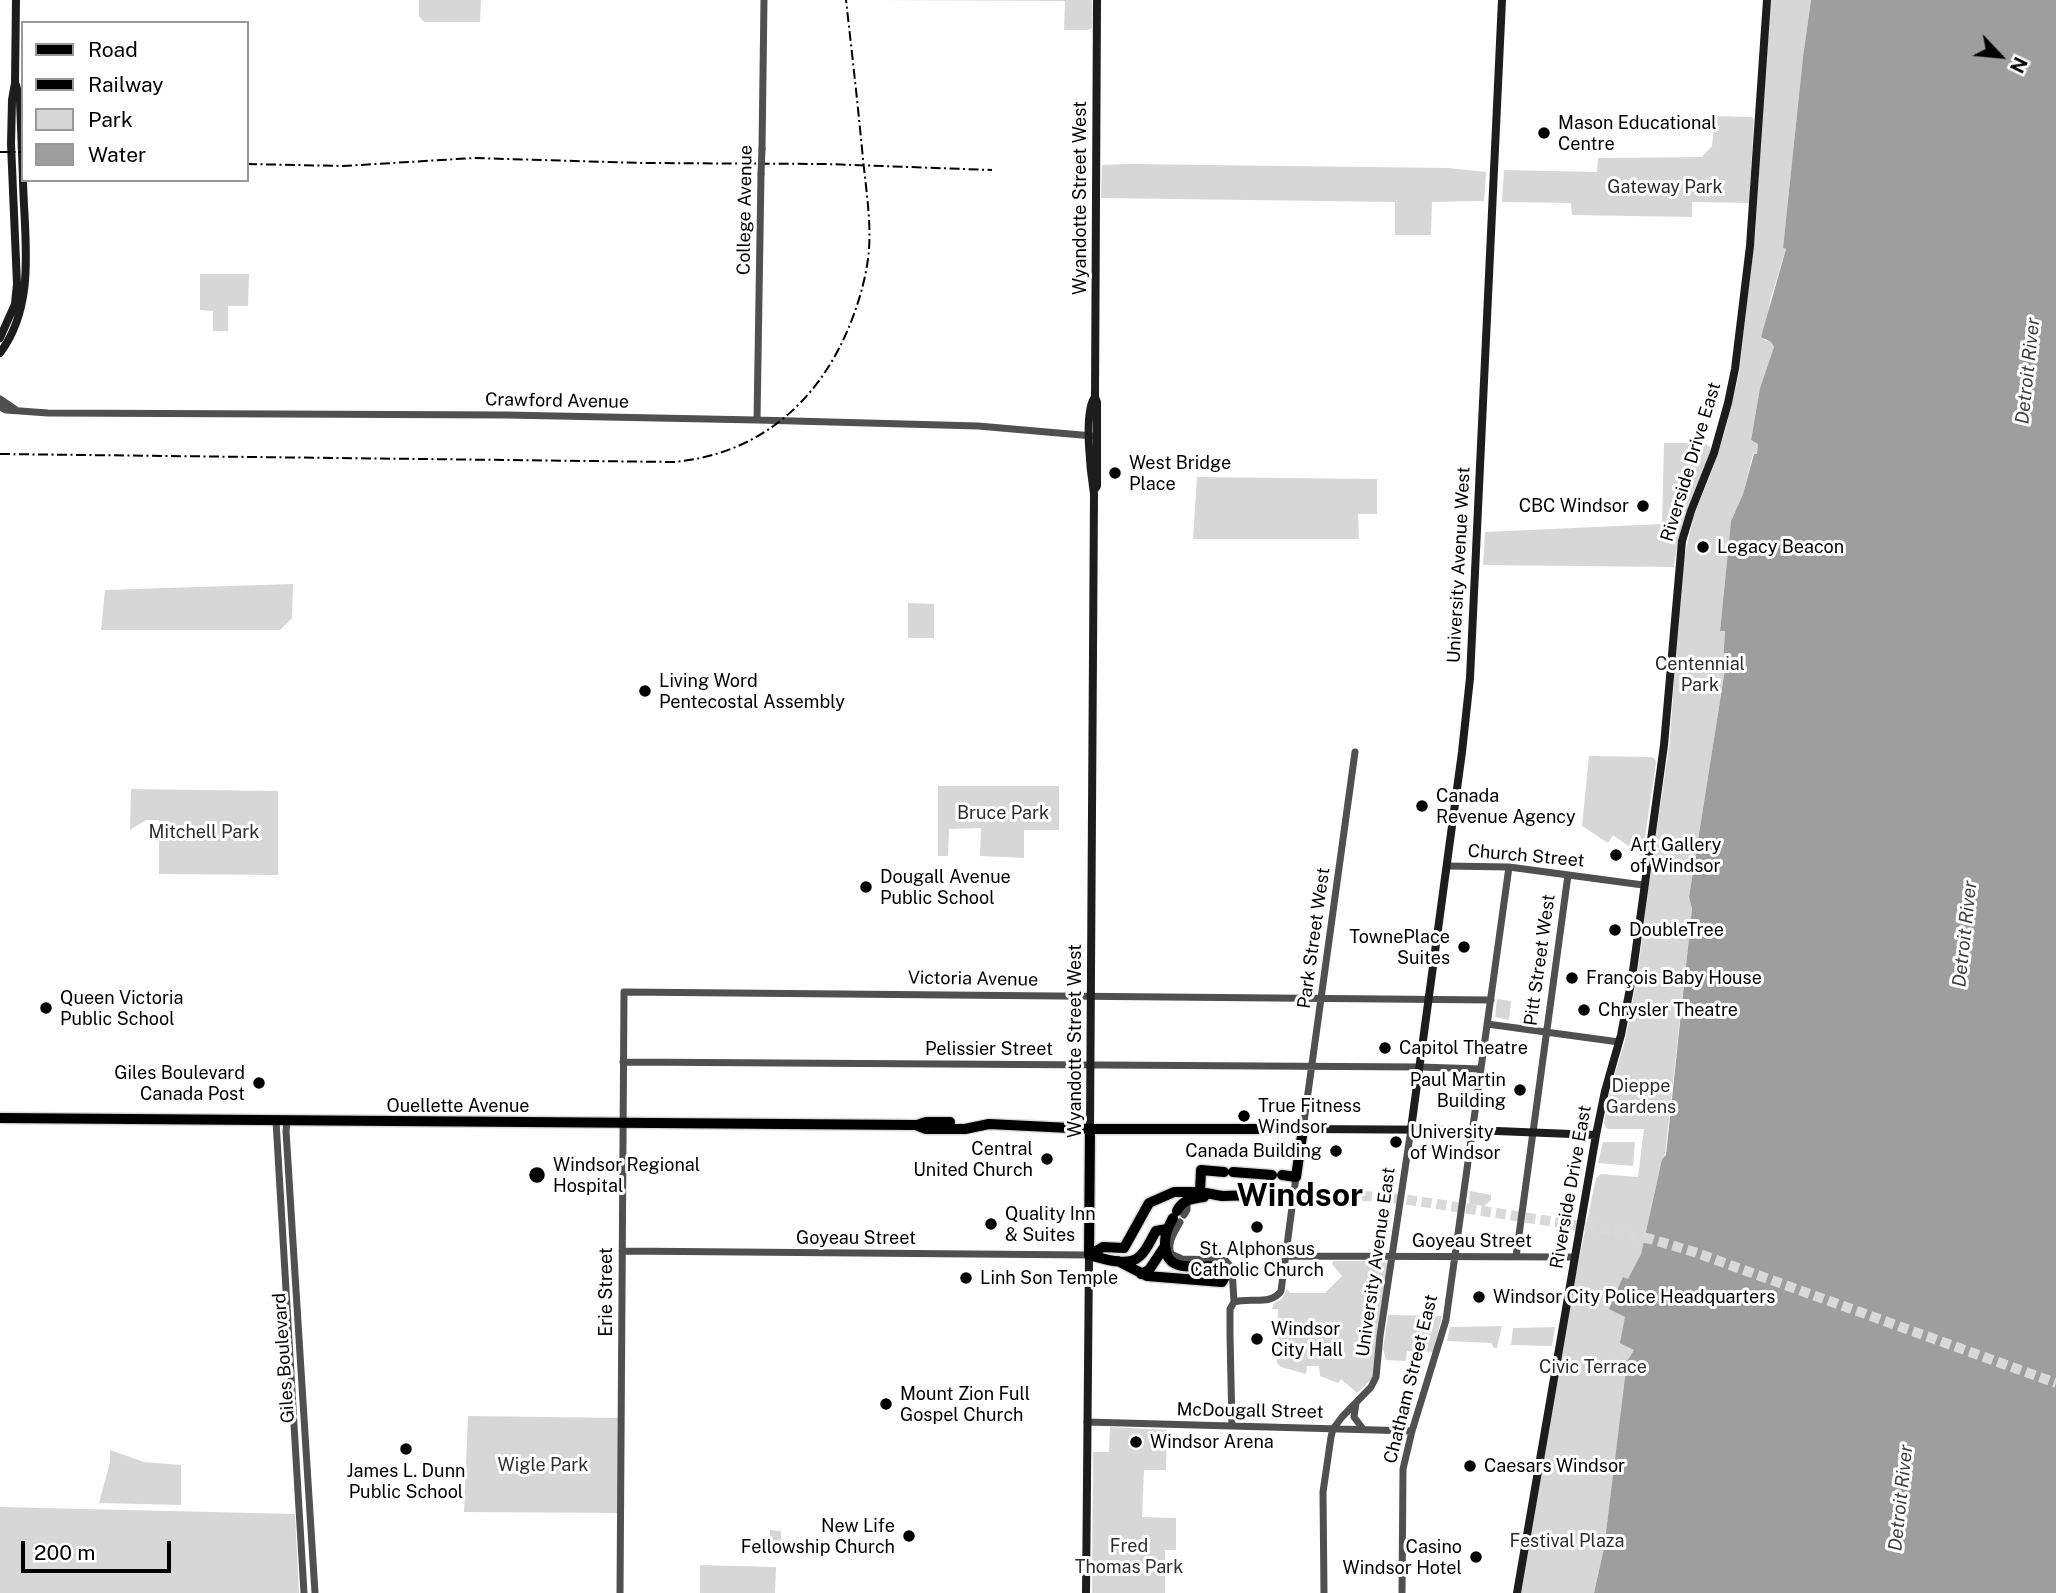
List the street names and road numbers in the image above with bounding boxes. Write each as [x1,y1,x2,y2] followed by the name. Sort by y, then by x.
[1069,101,1091,295] street label: Wyandotte Street West
[733,145,757,275] street label: College Avenue
[1656,380,1726,544] street label: Riverside Drive East
[485,389,629,413] street label: Crawford Avenue
[1443,466,1475,664] street label: University Avenue West
[1467,840,1585,872] street label: Church Street
[1293,866,1335,1010] street label: Park Street West
[1520,893,1560,1027] street label: Pitt Street West
[1064,944,1086,1138] street label: Wyandotte Street West
[908,967,1038,991] street label: Victoria Avenue
[925,1038,1053,1060] street label: Pelissier Street
[386,1095,530,1117] street label: Ouellette Avenue
[1546,1104,1596,1270] street label: Riverside Drive East
[1352,1166,1400,1358] street label: University Avenue East
[796,1227,916,1249] street label: Goyeau Street
[1412,1230,1532,1252] street label: Goyeau Street
[595,1247,617,1337] street label: Erie Street
[269,1292,299,1424] street label: Giles Boulevard
[1380,1292,1442,1466] street label: Chatham Street East
[1176,1399,1324,1423] street label: McDougall Street

